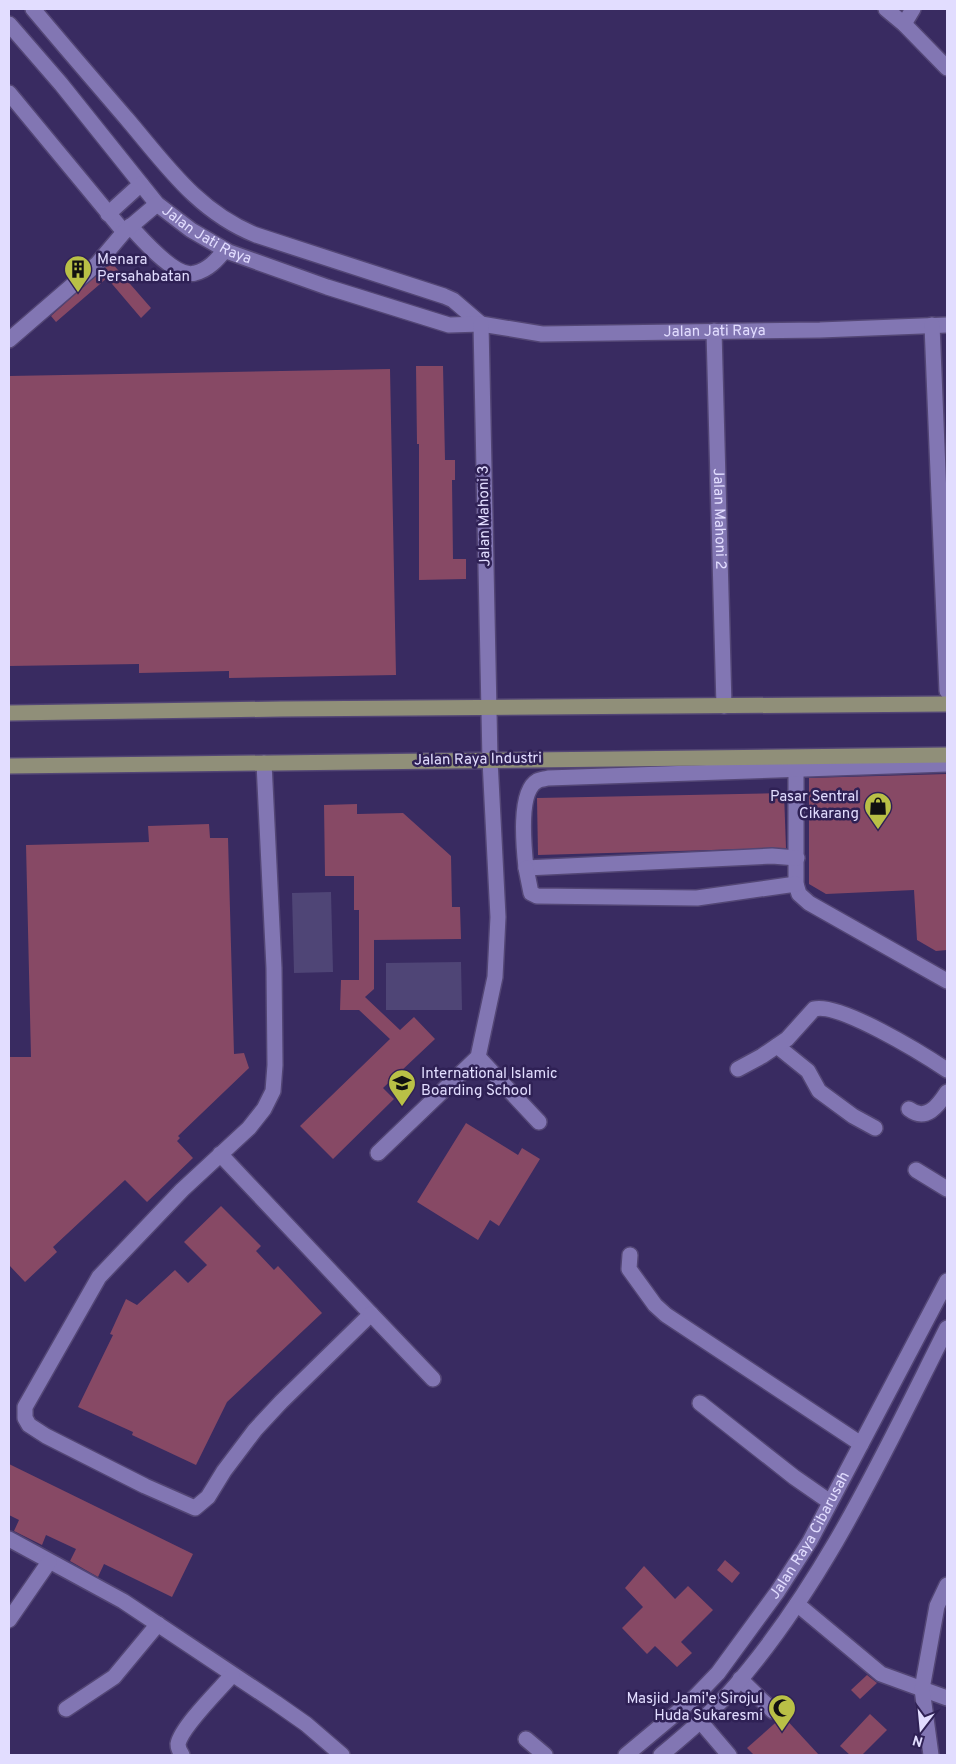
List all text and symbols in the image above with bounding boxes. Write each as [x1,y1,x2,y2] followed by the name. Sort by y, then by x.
[158,201,254,269] street label: Jalan Jati Raya
[97,251,190,287] place label: Menara Persahabatan
[63,254,93,293] building icon: Menara Persahabatan
[663,321,766,342] street label: Jalan Jati Raya
[475,465,495,567] street label: Jalan Mahoni 3
[708,468,730,570] street label: Jalan Mahoni 2
[414,749,542,771] street label: Jalan Raya Industri
[770,788,859,824] place label: Pasar Sentral Cikarang
[863,791,893,830] shop icon: Pasar Sentral Cikarang
[421,1065,557,1101] place label: International Islamic Boarding School
[387,1068,417,1107] school or university icon: International Islamic Boarding School
[765,1469,854,1603] street label: Jalan Raya Cibarusah
[626,1690,763,1726] place label: Masjid Jami'e Sirojul Huda Sukaresmi
[767,1693,797,1732] mosque icon: Masjid Jami'e Sirojul Huda Sukaresmi
[896,1704,946,1754] north arrow
[911,1730,925,1750] text: N

